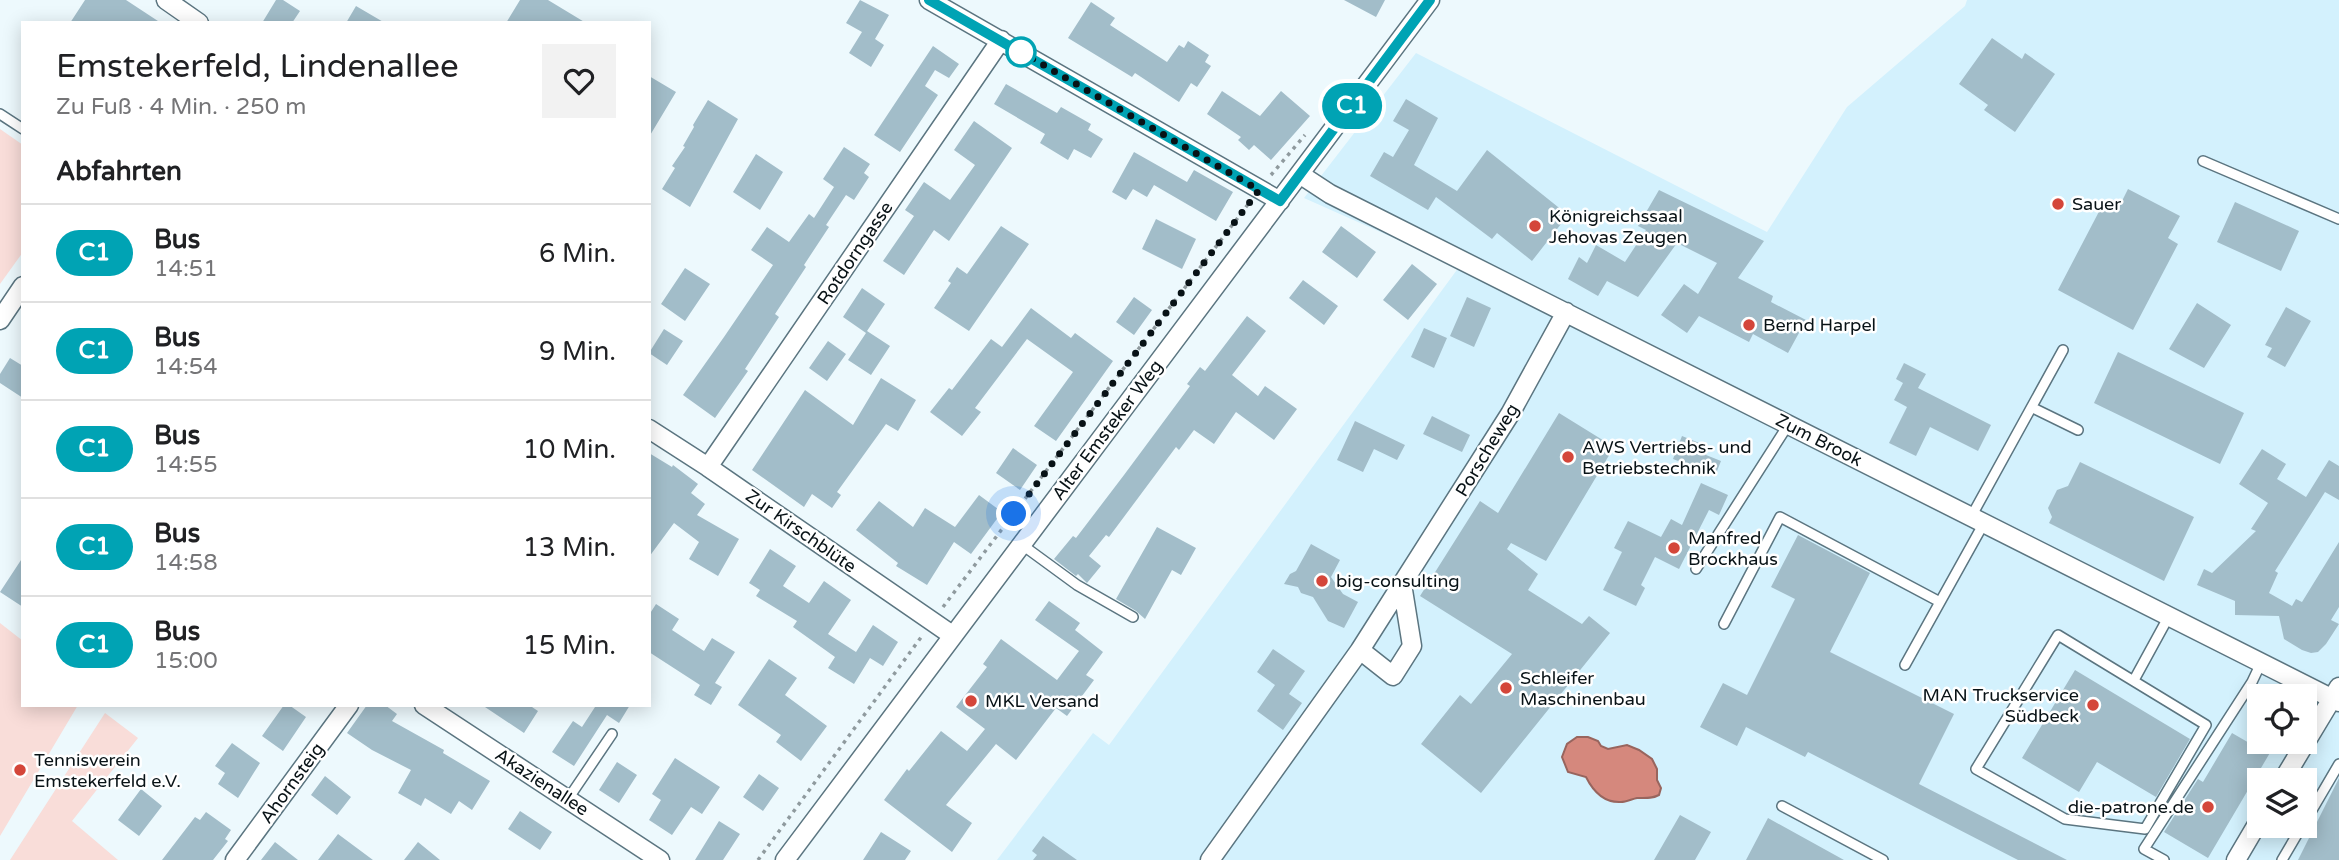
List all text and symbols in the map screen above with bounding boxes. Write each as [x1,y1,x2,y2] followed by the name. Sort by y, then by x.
[1006,37,1036,67] unlabelled marker
[542,44,616,118] button: heart
[56,47,459,86] text: Emstekerfeld, Lindenallee
[1320,83,1384,129] line badge: C1
[1336,91,1368,120] text: C1
[56,93,306,121] text: Zu Fuß · 4 Min. · 250 m
[56,156,182,187] text: Abfahrten
[2072,193,2121,215] place label: Sauer
[2050,196,2066,212] marker: Sauer
[812,197,898,309] street label: Rotdorngasse
[1549,205,1687,248] place label: Königreichssaal Jehovas Zeugen
[1527,218,1543,234] marker: Königreichssaal Jehovas Zeugen
[154,224,200,255] text: Bus
[79,238,110,267] text: C1
[539,238,616,269] text: 6 Min.
[154,255,218,283] text: 14:51
[1763,314,1876,336] place label: Bernd Harpel
[1741,317,1757,333] marker: Bernd Harpel
[154,322,200,353] text: Bus
[79,336,110,365] text: C1
[539,336,616,367] text: 9 Min.
[154,353,218,381] text: 14:54
[1047,355,1167,505] street label: Alter Emsteker Weg
[1451,399,1523,501] street label: Porscheweg
[1772,409,1866,471] street label: Zum Brook
[154,420,200,451] text: Bus
[79,434,110,463] text: C1
[523,434,616,465] text: 10 Min.
[1582,436,1752,479] place label: AWS Vertriebs- und Betriebstechnik
[1560,449,1576,465] marker: AWS Vertriebs- und Betriebstechnik
[154,451,218,479] text: 14:55
[741,485,861,577] street label: Zur Kirschblüte
[996,496,1031,531] your location
[154,518,200,549] text: Bus
[1688,527,1778,570] place label: Manfred Brockhaus
[79,532,110,561] text: C1
[523,532,616,563] text: 13 Min.
[1666,540,1682,556] marker: Manfred Brockhaus
[154,549,218,577] text: 14:58
[1336,570,1460,592] place label: big-consulting
[1314,573,1330,589] marker: big-consulting
[154,616,200,647] text: Bus
[79,630,110,659] text: C1
[523,630,616,661] text: 15 Min.
[154,647,218,675] text: 15:00
[1520,667,1646,710] place label: Schleifer Maschinenbau
[1498,680,1514,696] marker: Schleifer Maschinenbau
[1923,684,2079,727] place label: MAN Truckservice Südbeck
[2247,684,2317,838] map controls
[2247,684,2317,754] button: locate
[985,690,1099,712] place label: MKL Versand
[963,693,979,709] marker: MKL Versand
[2085,697,2101,713] marker: MAN Truckservice Südbeck
[255,738,329,828] street label: Ahornsteig
[491,744,593,820] street label: Akazienallee
[34,749,181,792] place label: Tennisverein Emstekerfeld e.V.
[12,762,28,778] marker: Tennisverein Emstekerfeld e.V.
[2247,768,2317,838] button: layers
[2068,796,2194,818] place label: die-patrone.de
[2200,799,2216,815] marker: die-patrone.de

